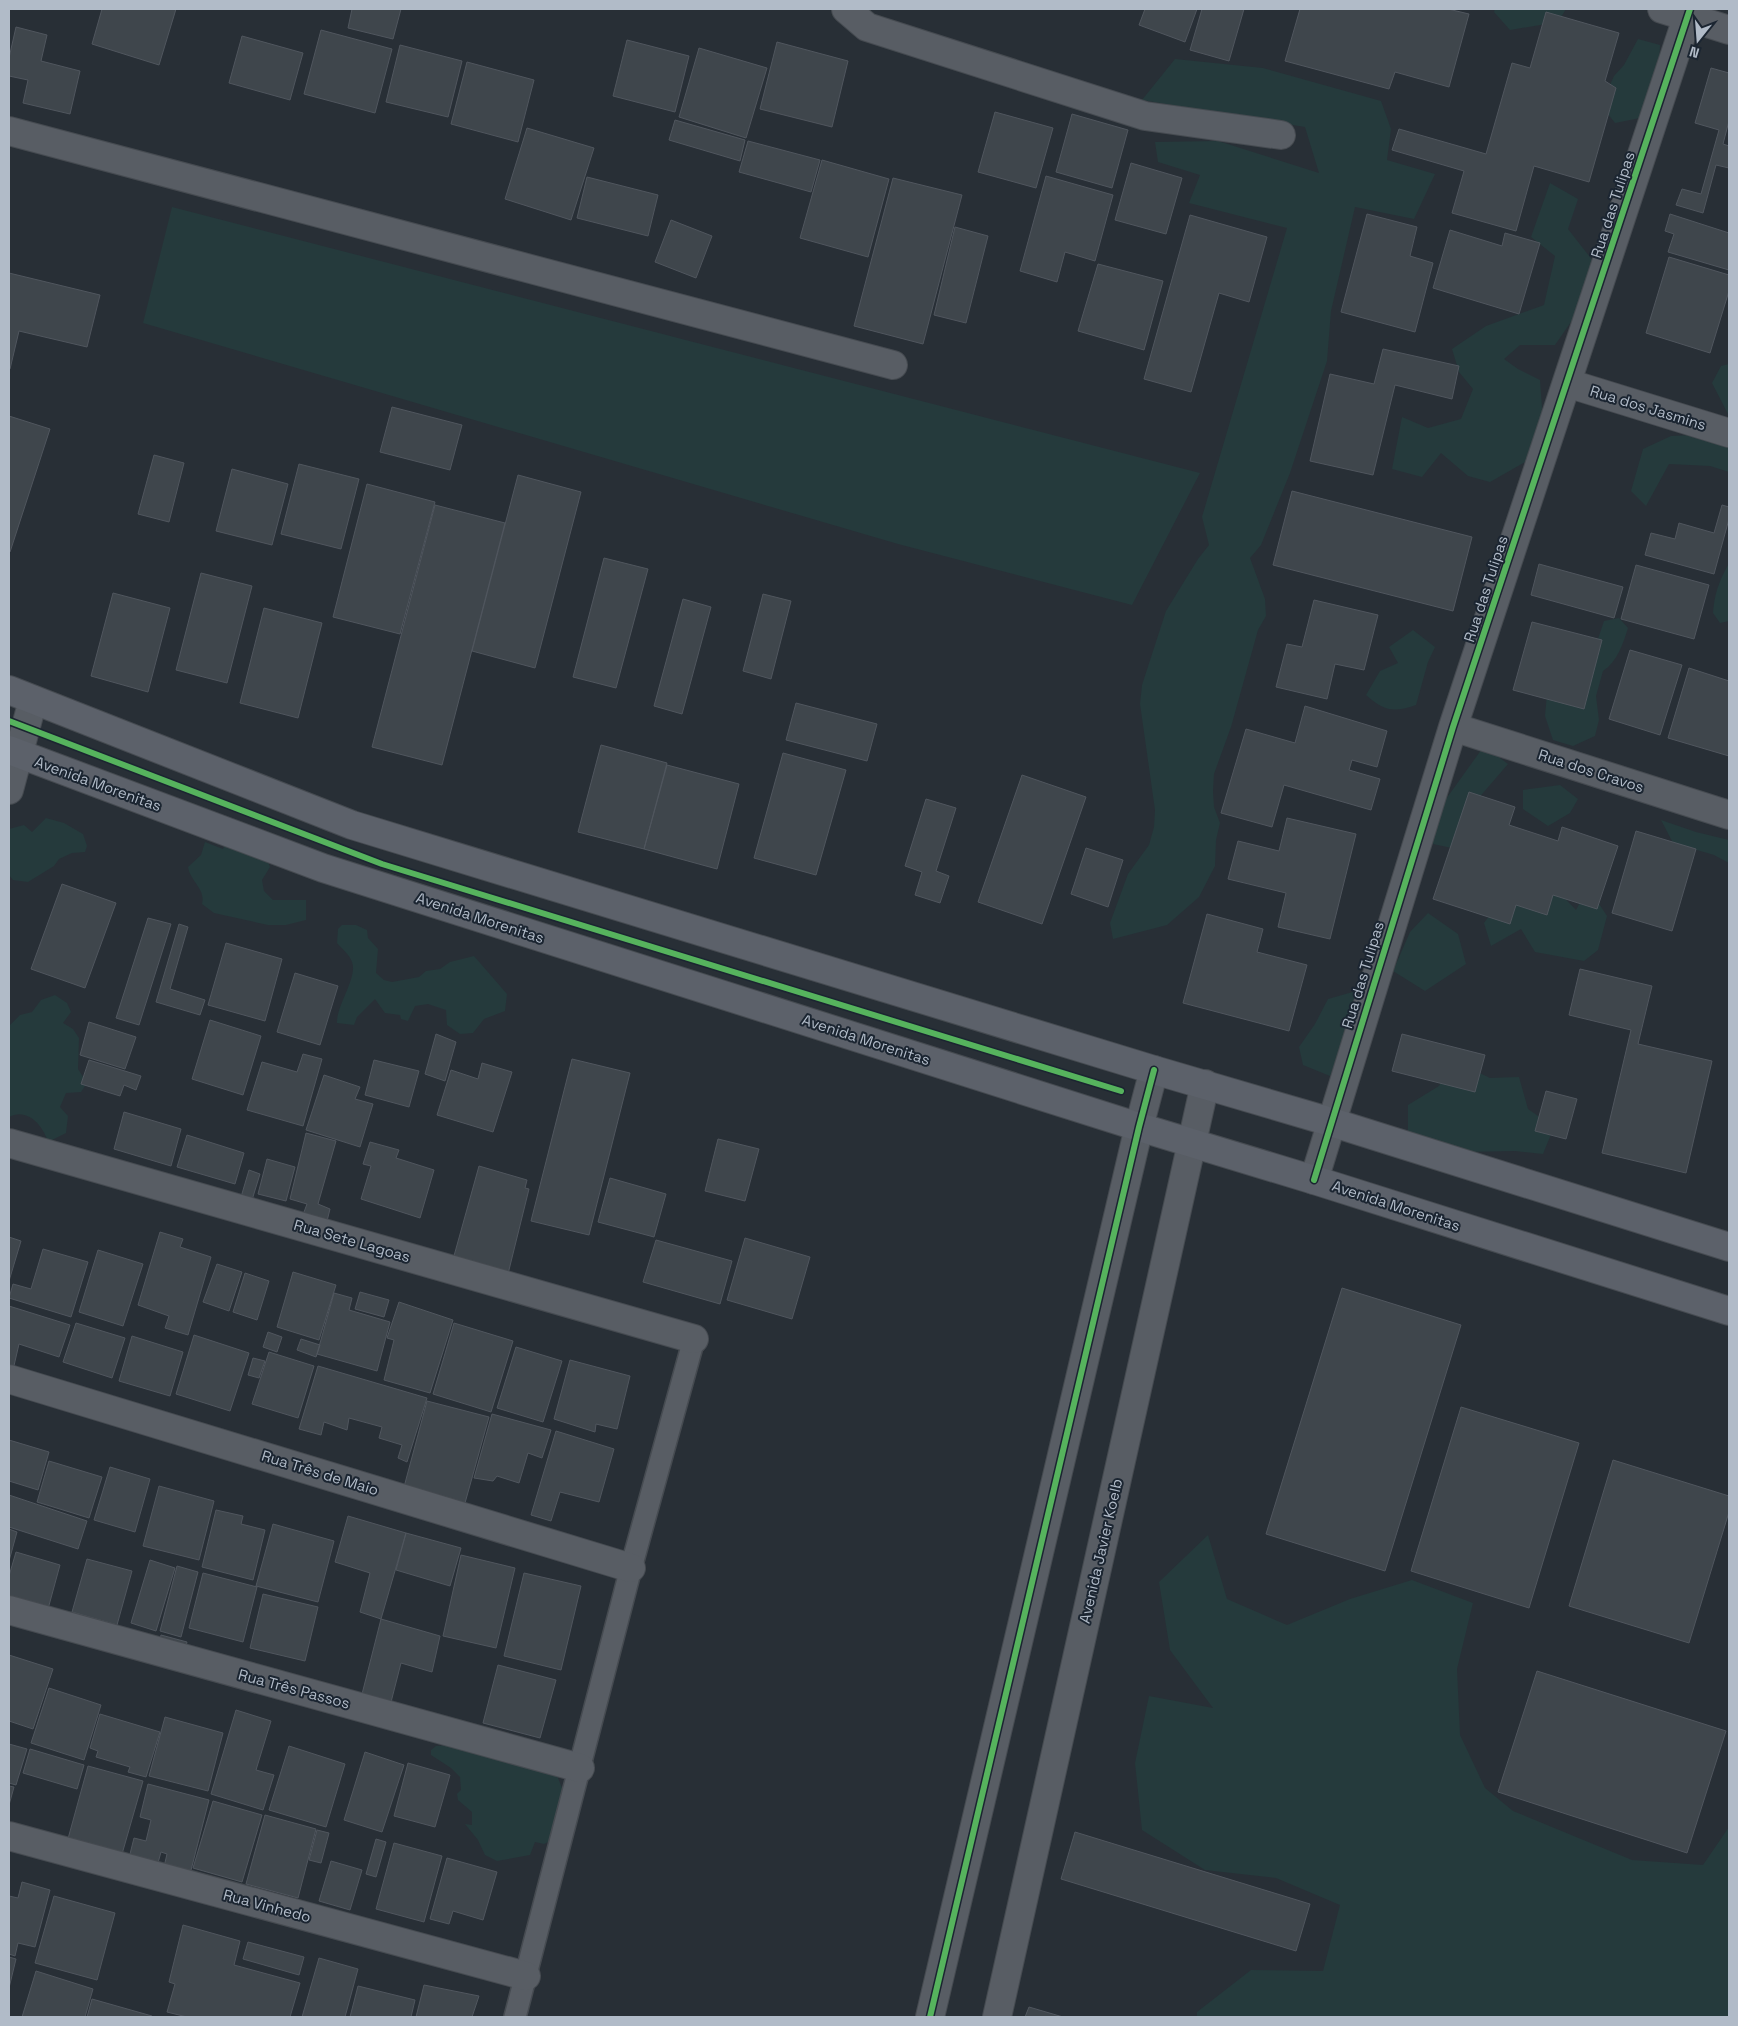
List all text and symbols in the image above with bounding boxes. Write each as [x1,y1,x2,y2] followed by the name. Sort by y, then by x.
[1673,15,1723,65] north arrow
[1687,42,1701,62] text: N
[1586,149,1639,261] street label: Rua das Tulipas
[1588,381,1709,434] street label: Rua dos Jasmins
[1459,533,1512,645] street label: Rua das Tulipas
[1536,744,1646,797] street label: Rua dos Cravos
[32,752,164,815] street label: Avenida Morenitas
[414,888,547,947] street label: Avenida Morenitas
[1337,919,1388,1031] street label: Rua das Tulipas
[800,1010,933,1069] street label: Avenida Morenitas
[1330,1176,1463,1235] street label: Avenida Morenitas
[292,1215,413,1266] street label: Rua Sete Lagoas
[259,1446,381,1499] street label: Rua Três de Maio
[1075,1477,1126,1625] street label: Avenida Javier Koelb
[236,1664,352,1713] street label: Rua Três Passos
[221,1885,313,1926] street label: Rua Vinhedo

